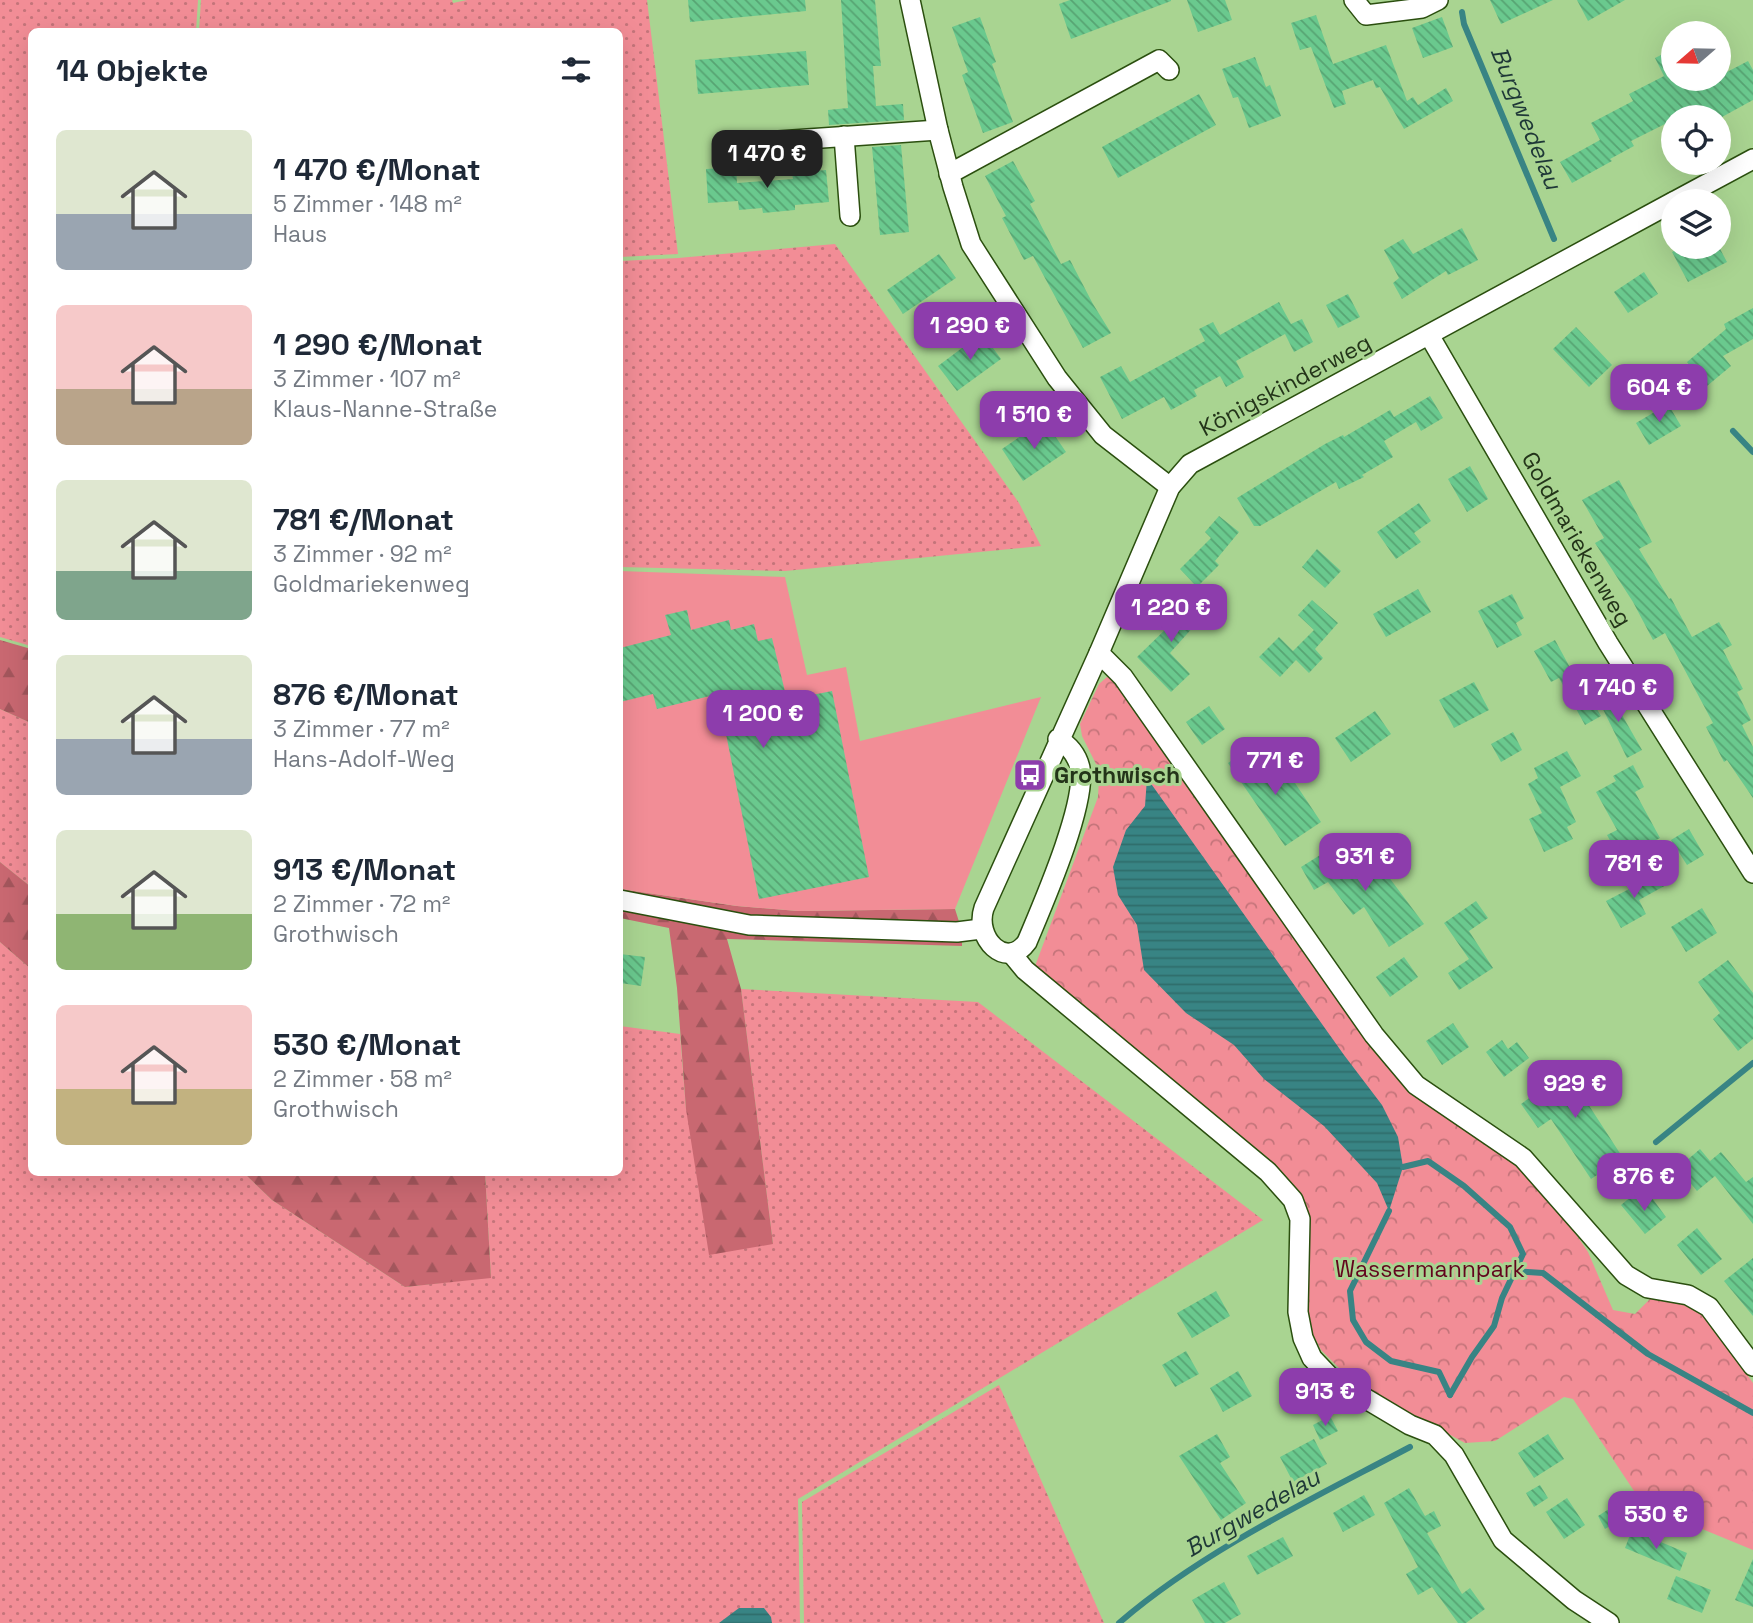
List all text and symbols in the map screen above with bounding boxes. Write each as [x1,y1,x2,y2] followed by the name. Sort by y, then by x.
[1661,21,1731,91] north arrow
[1661,21,1731,259] map controls
[1484,42,1570,195] water label: Burgwedelau
[56,51,208,90] text: 14 Objekte
[557,51,595,89] icon: filters
[1661,105,1731,175] button: locate
[702,130,832,190] pin: 1 470 €
[728,138,806,168] text: 1 470 €
[273,150,481,189] text: 1 470 €/Monat
[112,158,196,242] icon: home
[273,189,462,219] text: 5 Zimmer · 148 m²
[1661,189,1731,259] button: layers
[273,219,327,249] text: Haus
[905,302,1035,362] pin: 1 290 €
[930,310,1010,340] text: 1 290 €
[273,325,483,364] text: 1 290 €/Monat
[1194,327,1376,443] street label: Königskinderweg
[112,333,196,417] icon: home
[273,364,461,394] text: 3 Zimmer · 107 m²
[1610,364,1708,424] pin: 604 €
[1626,372,1692,402] text: 604 €
[969,392,1099,451] pin: 1 510 €
[273,394,497,424] text: Klaus-Nanne-Straße
[996,399,1072,429] text: 1 510 €
[1515,446,1639,632] street label: Goldmariekenweg
[273,500,454,539] text: 781 €/Monat
[112,508,196,592] icon: home
[273,539,452,569] text: 3 Zimmer · 92 m²
[273,569,470,599] text: Goldmariekenweg
[1106,584,1236,644] pin: 1 220 €
[1131,592,1211,622] text: 1 220 €
[1553,664,1683,724] pin: 1 740 €
[1579,672,1657,702] text: 1 740 €
[273,675,459,714] text: 876 €/Monat
[112,683,196,767] icon: home
[698,690,828,750] pin: 1 200 €
[722,698,804,728] text: 1 200 €
[273,714,450,744] text: 3 Zimmer · 77 m²
[1226,738,1324,797] pin: 771 €
[273,744,455,774] text: Hans-Adolf-Weg
[1246,745,1304,775] text: 771 €
[1011,756,1049,794] bus stop icon: Grothwisch
[1054,760,1180,790] place label: Grothwisch
[1316,834,1414,893] pin: 931 €
[1335,841,1395,871] text: 931 €
[1585,841,1683,900] pin: 781 €
[1605,848,1663,878] text: 781 €
[273,850,456,889] text: 913 €/Monat
[112,858,196,942] icon: home
[273,889,450,919] text: 2 Zimmer · 72 m²
[273,919,399,949] text: Grothwisch
[273,1025,462,1064] text: 530 €/Monat
[112,1033,196,1117] icon: home
[1526,1060,1624,1120] pin: 929 €
[273,1064,452,1094] text: 2 Zimmer · 58 m²
[1543,1068,1607,1098] text: 929 €
[273,1094,399,1124] text: Grothwisch
[1595,1154,1693,1213] pin: 876 €
[1613,1161,1675,1191] text: 876 €
[1335,1254,1525,1284] park label: Wassermannpark
[1276,1368,1374,1428] pin: 913 €
[1295,1376,1355,1406] text: 913 €
[1178,1461,1326,1564] water label: Burgwedelau
[1607,1492,1705,1551] pin: 530 €
[1624,1499,1688,1529] text: 530 €

